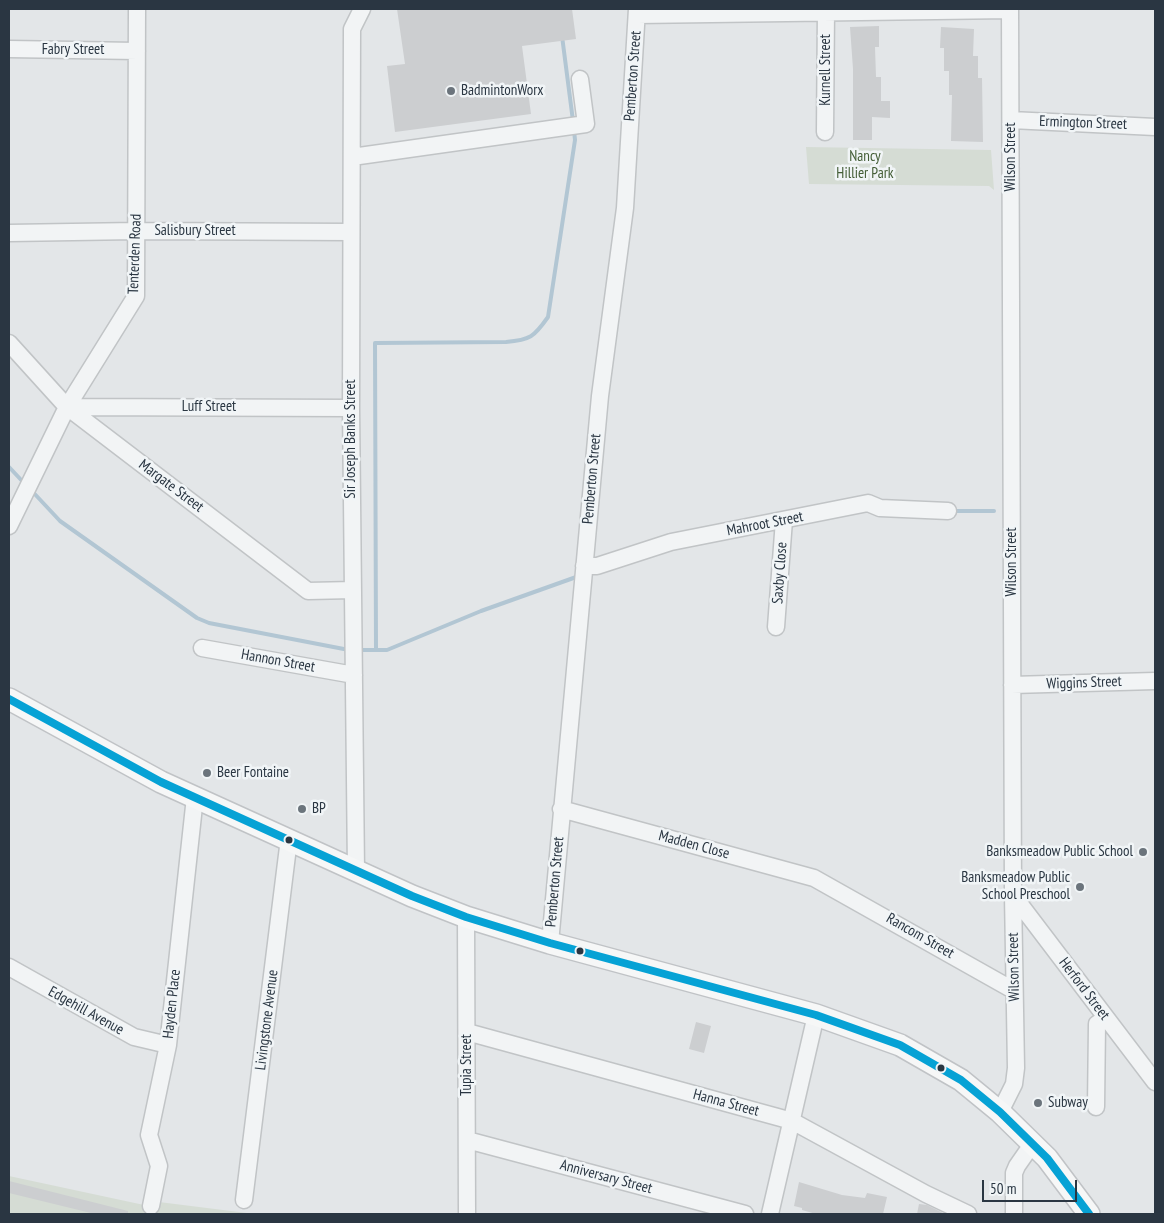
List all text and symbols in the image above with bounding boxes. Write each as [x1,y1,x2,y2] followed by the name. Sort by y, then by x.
[621,30,645,122] street label: Pemberton Street
[817,34,835,106] street label: Kurnell Street
[42,41,104,59] street label: Fabry Street
[461,82,544,100] place label: BadmintonWorx
[445,85,457,97] marker: BadmintonWorx
[1039,112,1127,134] street label: Ermington Street
[1002,122,1020,192] street label: Wilson Street
[836,148,894,183] park label: Nancy Hillier Park
[125,214,145,294] street label: Tenterden Road
[154,222,236,240] street label: Salisbury Street
[342,379,360,499] street label: Sir Joseph Banks Street
[182,398,236,416] street label: Luff Street
[579,433,605,525] street label: Pemberton Street
[135,456,207,516] street label: Margate Street
[725,508,805,540] street label: Mahroot Street
[1003,527,1021,597] street label: Wilson Street
[769,542,791,604] street label: Saxby Close
[240,646,316,676] street label: Hannon Street
[1046,673,1122,693] street label: Wiggins Street
[217,764,289,782] place label: Beer Fontaine
[201,767,213,779] marker: Beer Fontaine
[312,800,326,818] place label: BP
[296,803,308,815] marker: BP
[657,827,731,863] street label: Madden Close
[284,835,294,845] unlabelled marker
[542,836,568,928] street label: Pemberton Street
[986,843,1133,861] place label: Banksmeadow Public School
[1137,846,1149,858] marker: Banksmeadow Public School
[961,869,1070,904] place label: Banksmeadow Public School Preschool
[1074,881,1086,893] marker: Banksmeadow Public School Preschool
[883,909,957,963] street label: Rancom Street
[1004,932,1024,1002] street label: Wilson Street
[575,946,585,956] unlabelled marker
[1055,954,1113,1024] street label: Herford Street
[159,968,185,1040] street label: Hayden Place
[252,969,282,1071] street label: Livingstone Avenue
[45,983,127,1039] street label: Edgehill Avenue
[458,1034,476,1096] street label: Tupia Street
[936,1063,946,1073] unlabelled marker
[691,1086,761,1120] street label: Hanna Street
[1048,1094,1088,1112] place label: Subway
[1032,1097,1044,1109] marker: Subway
[558,1156,654,1198] street label: Anniversary Street
[984,1170,1079,1202] scale bar
[990,1179,1016,1198] text: 50 m

